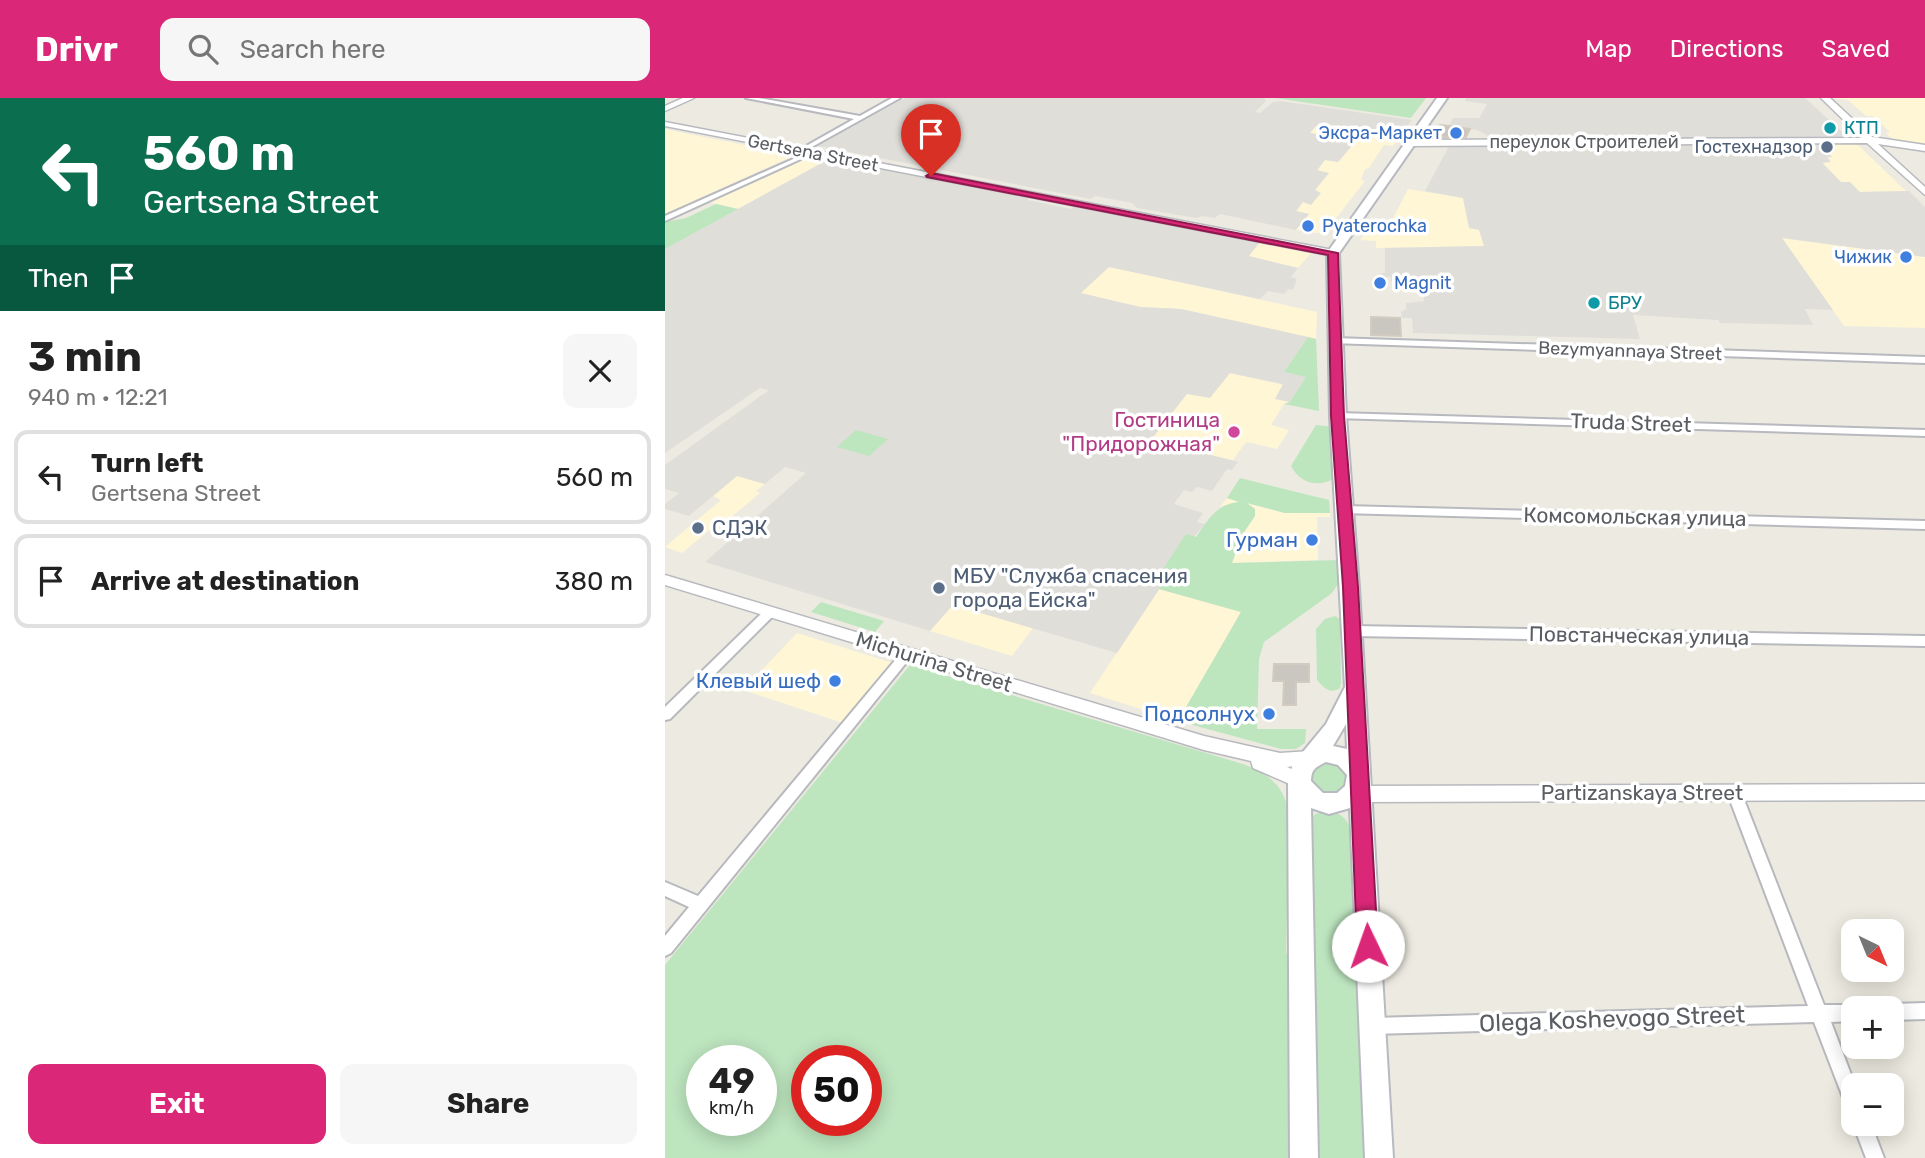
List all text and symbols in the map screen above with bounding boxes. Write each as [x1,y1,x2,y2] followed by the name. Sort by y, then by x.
[160,18,650,81] search box
[35,30,118,69] text: Drivr
[184,30,222,68] icon: search
[240,34,386,65] text: Search here
[1585,35,1632,63] text: Map
[1670,35,1783,63] text: Directions
[1821,35,1890,63] text: Saved
[901,104,961,176] pin
[912,115,950,153] icon: arrive
[1844,117,1879,139] place label: КТП
[1822,120,1838,136] marker: КТП
[1319,122,1442,144] place label: Эксра-Маркет
[143,124,295,182] text: 560 m
[1448,125,1464,141] marker: Эксра-Маркет
[28,126,119,217] icon: left
[746,130,880,176] street label: Gertsena Street
[1489,131,1679,153] street label: переулок Строителей
[1695,136,1813,158] place label: Гостехнадзор
[1819,139,1835,155] marker: Гостехнадзор
[143,183,379,221] text: Gertsena Street
[1322,215,1427,237] place label: Pyaterochka
[1300,218,1316,234] marker: Pyaterochka
[1834,246,1892,268] place label: Чижик
[1898,249,1914,265] marker: Чижик
[103,259,141,297] icon: arrive
[28,263,89,294] text: Then
[1394,272,1451,294] place label: Magnit
[1372,275,1388,291] marker: Magnit
[1608,292,1642,314] place label: БРУ
[1586,295,1602,311] marker: БРУ
[28,332,142,382] text: 3 min
[563,334,637,408] button: close
[1538,337,1722,365] street label: Bezymyannaya Street
[28,383,168,411] text: 940 m · 12:21
[1062,407,1220,456] place label: Гостиница "Придорожная"
[1570,408,1692,437] street label: Truda Street
[1226,424,1242,440] marker: Гостиница "Придорожная"
[91,448,203,479] text: Turn left
[32,458,70,496] icon: left
[556,462,633,493] text: 560 m
[91,479,261,507] text: Gertsena Street
[1523,502,1747,531] street label: Комсомольская улица
[712,515,768,540] place label: СДЭК
[690,520,706,536] marker: СДЭК
[1226,527,1298,552] place label: Гурман
[1304,532,1320,548] marker: Гурман
[32,562,70,600] icon: arrive
[953,563,1188,612] place label: МБУ "Служба спасения города Ейска"
[91,566,359,597] text: Arrive at destination
[555,566,633,597] text: 380 m
[931,580,947,596] marker: МБУ "Служба спасения города Ейска"
[1529,621,1749,650] street label: Повстанческая улица
[853,626,1015,697] street label: Michurina Street
[696,668,821,693] place label: Клевый шеф
[827,673,843,689] marker: Клевый шеф
[1144,701,1255,726] place label: Подсолнух
[1261,706,1277,722] marker: Подсолнух
[1541,780,1743,805] street label: Partizanskaya Street
[1331,909,1405,983] position arrow
[1841,919,1904,982] north arrow
[1841,919,1904,1136] map controls
[1841,996,1904,1059] button: +
[1478,1000,1746,1038] street label: Olega Koshevogo Street
[791,1045,882,1136] speed limit sign: 50
[708,1060,755,1102] text: 49
[28,1064,326,1144] button: Exit
[340,1064,637,1144] button: Share
[1841,1073,1904,1136] button: −
[709,1097,754,1119] text: km/h

